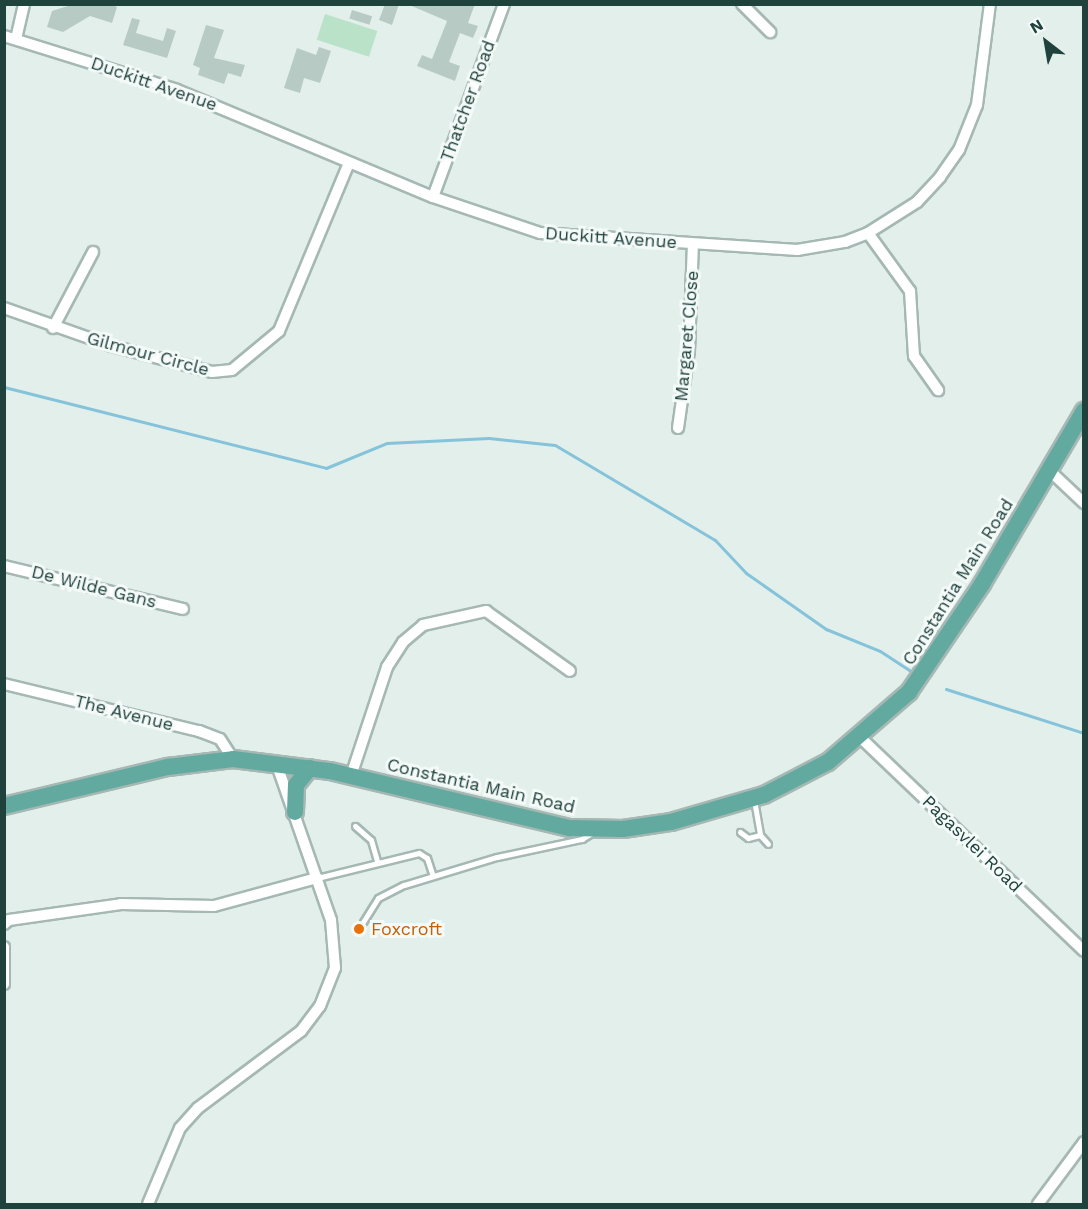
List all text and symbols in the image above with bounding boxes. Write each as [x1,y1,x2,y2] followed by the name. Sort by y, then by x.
[1016,12,1076,72] north arrow
[1026,15,1046,37] text: N
[436,37,500,165] street label: Thatcher Road
[88,52,220,116] street label: Duckitt Avenue
[544,223,678,253] street label: Duckitt Avenue
[671,270,703,402] street label: Margaret Close
[84,327,212,381] street label: Gilmour Circle
[898,495,1018,669] street label: Constantia Main Road
[29,561,159,613] street label: De Wilde Gans
[72,690,176,736] street label: The Avenue
[385,754,577,818] street label: Constantia Main Road
[918,791,1026,897] street label: Pagasvlei Road
[371,918,442,940] place label: Foxcroft
[352,922,366,936] marker: Foxcroft

